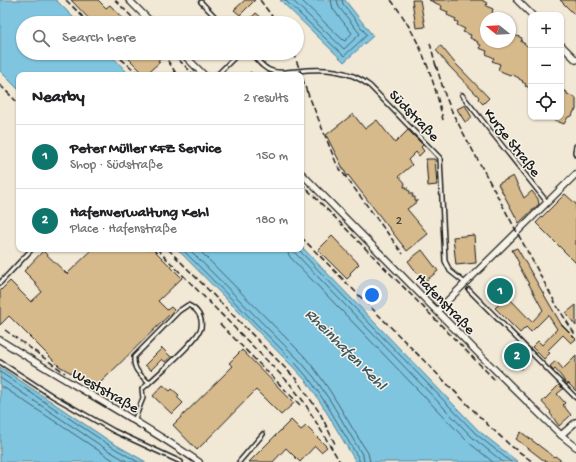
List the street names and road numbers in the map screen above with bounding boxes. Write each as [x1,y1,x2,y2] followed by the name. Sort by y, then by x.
[385,87,443,146] street label: Südstraße
[479,105,544,181] street label: Kurze Straße
[411,270,478,339] street label: Hafenstraße
[68,365,142,418] street label: Weststraße

